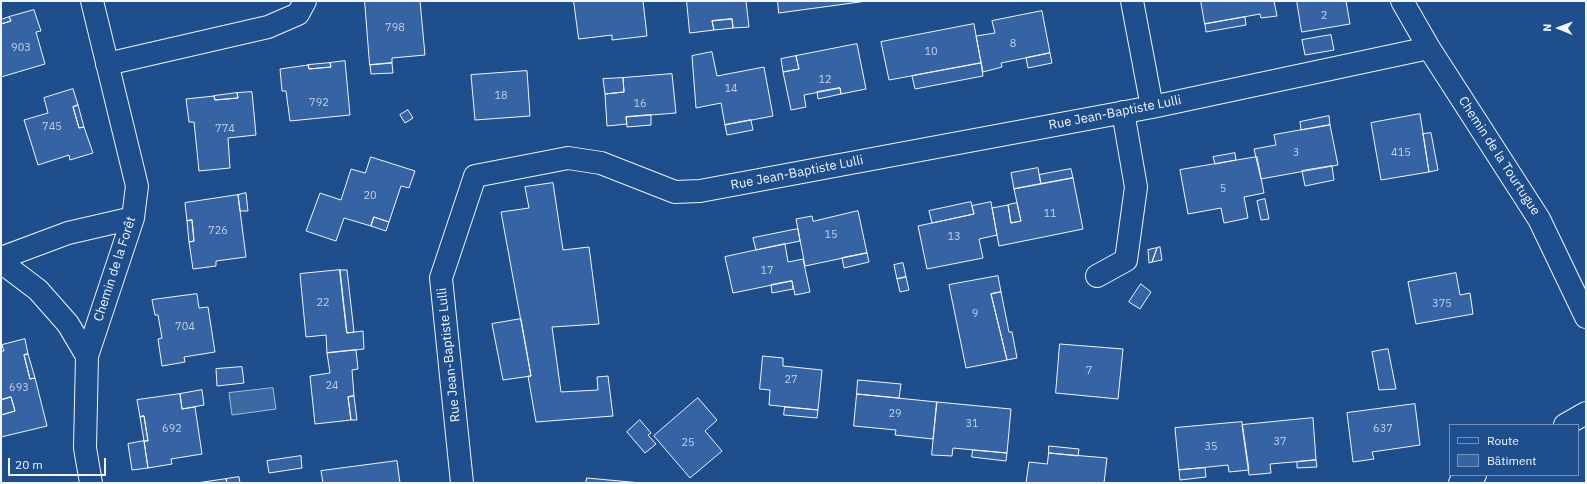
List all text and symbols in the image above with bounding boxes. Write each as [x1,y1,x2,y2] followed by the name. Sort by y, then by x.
[1539,8,1579,48] north arrow
[1321,9,1327,23] house number: 2
[385,21,405,35] house number: 798
[1540,24,1554,32] text: N
[1010,37,1016,51] house number: 8
[11,41,31,55] house number: 903
[924,45,938,59] house number: 10
[818,73,832,87] house number: 12
[724,82,738,96] house number: 14
[494,89,508,103] house number: 18
[1047,92,1183,134] street label: Rue Jean-Baptiste Lulli
[1455,94,1543,218] street label: Chemin de la Tourtugue
[309,96,329,110] house number: 792
[633,97,647,111] house number: 16
[42,120,62,134] house number: 745
[215,122,235,136] house number: 774
[1293,146,1299,160] house number: 3
[1391,146,1411,160] house number: 415
[729,152,865,194] street label: Rue Jean-Baptiste Lulli
[1220,182,1226,196] house number: 5
[363,189,377,203] house number: 20
[1043,207,1057,221] house number: 11
[91,214,139,324] street label: Chemin de la Forêt
[208,224,228,238] house number: 726
[824,228,838,242] house number: 15
[947,230,961,244] house number: 13
[760,264,774,278] house number: 17
[434,287,464,423] street label: Rue Jean-Baptiste Lulli
[316,296,330,310] house number: 22
[1432,297,1452,311] house number: 375
[972,307,978,321] house number: 9
[175,320,195,334] house number: 704
[1086,364,1092,378] house number: 7
[784,373,798,387] house number: 27
[325,379,339,393] house number: 24
[9,381,29,395] house number: 693
[888,407,902,421] house number: 29
[965,417,979,431] house number: 31
[162,422,182,436] house number: 692
[1373,422,1393,436] house number: 637
[1449,424,1579,476] legend
[1487,433,1519,448] text: Route
[1273,435,1287,449] house number: 37
[681,436,695,450] house number: 25
[1204,440,1218,454] house number: 35
[10,450,108,476] scale bar
[1487,453,1537,468] text: Bâtiment
[15,457,43,472] text: 20 m

